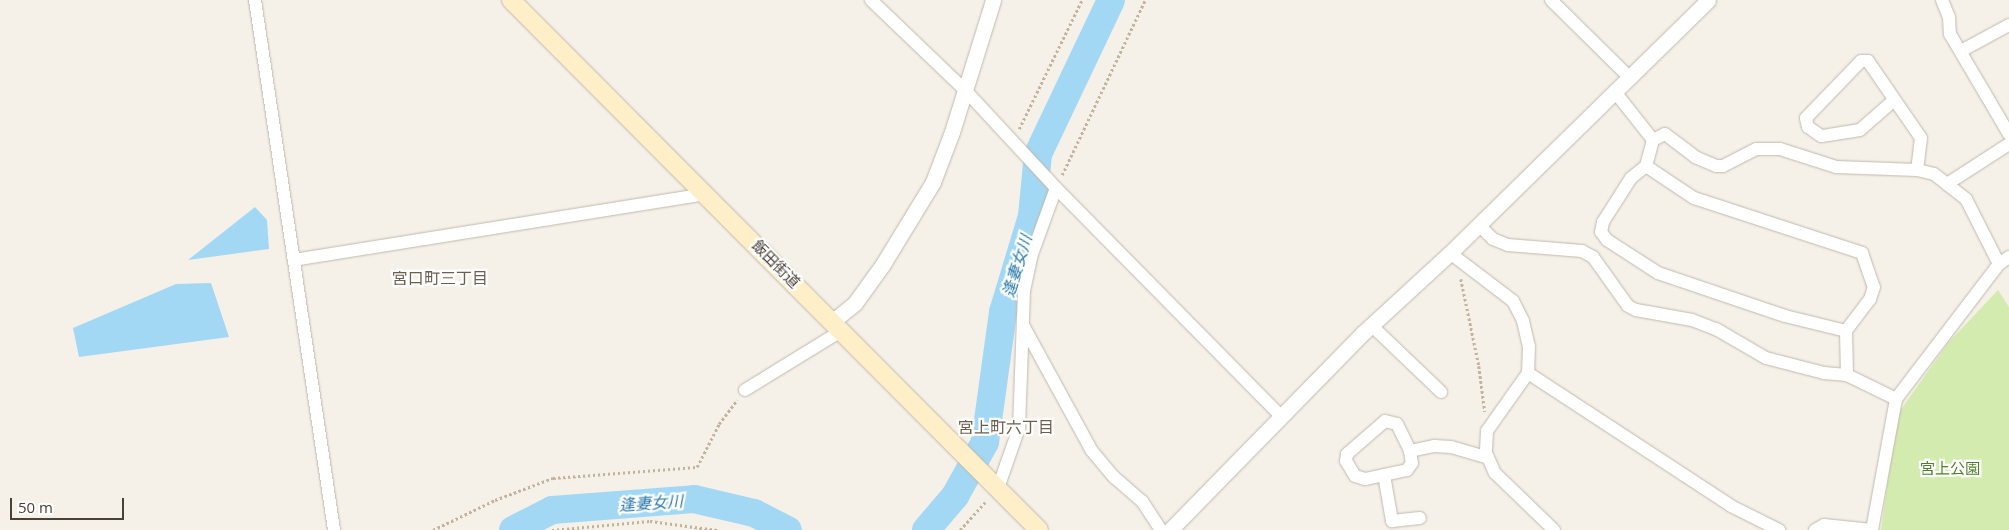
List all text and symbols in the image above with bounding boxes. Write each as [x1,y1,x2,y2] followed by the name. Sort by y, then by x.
[998,233,1036,299] water label: 逢妻女川
[748,236,804,292] street label: 飯田街道
[392,268,488,288] district label: 宮口町三丁目
[958,417,1054,437] district label: 宮上町六丁目
[1920,460,1980,478] park label: 宮上公園
[12,488,126,520] scale bar
[618,491,684,515] water label: 逢妻女川
[18,497,53,517] text: 50 m

